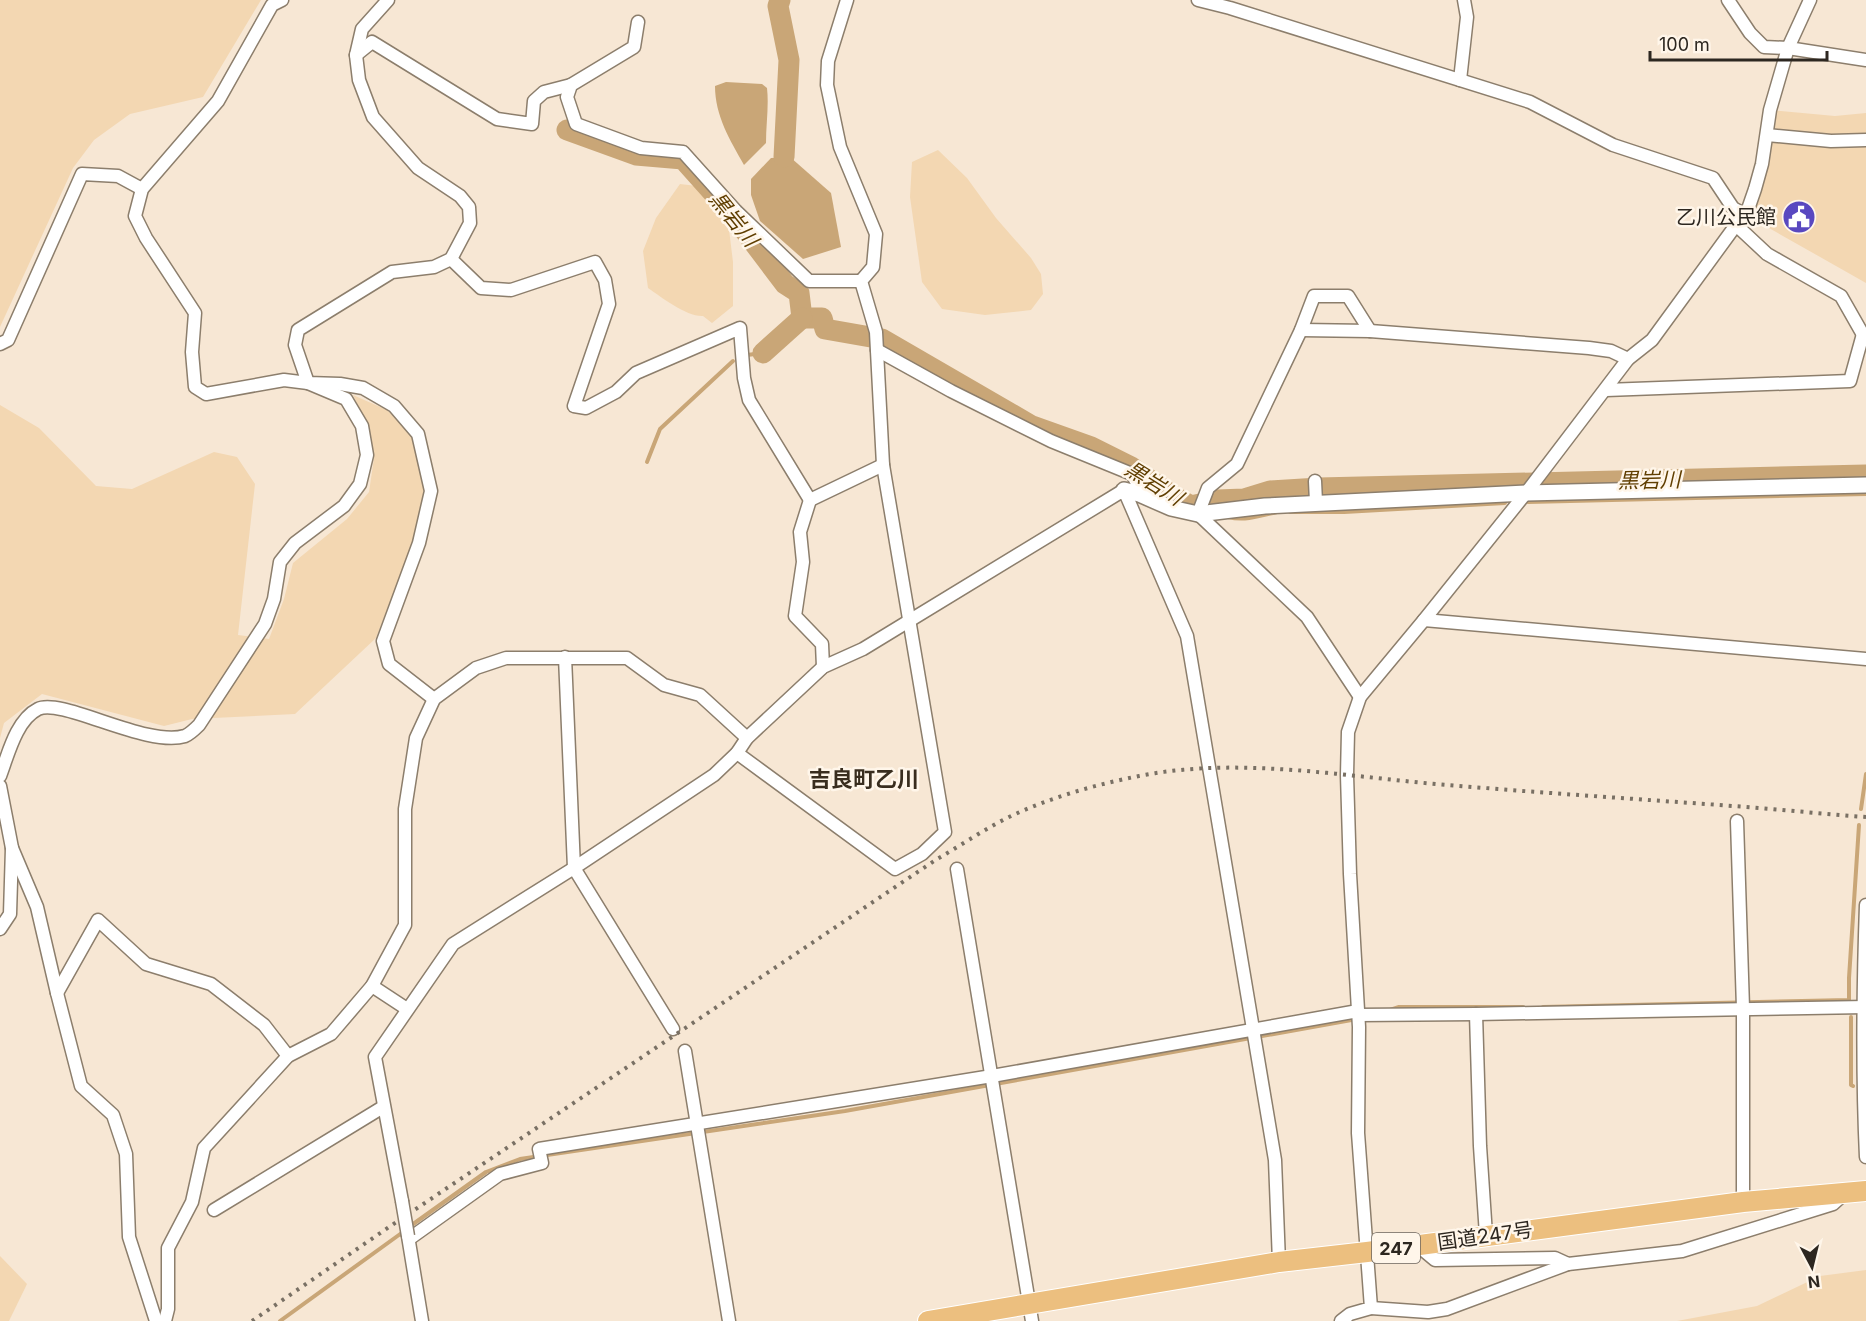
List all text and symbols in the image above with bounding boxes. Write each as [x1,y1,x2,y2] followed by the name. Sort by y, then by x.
[1650,24,1827,62] scale bar
[1659,34,1710,55] text: 100 m
[704,187,765,253] water label: 黒岩川
[1781,199,1817,235] public building icon: 乙川公民館
[1676,205,1776,229] place label: 乙川公民館
[1121,456,1189,511] water label: 黒岩川
[1617,467,1683,493] water label: 黒岩川
[809,766,919,792] district label: 吉良町乙川
[1436,1217,1534,1255] street label: 国道247号
[1372,1233,1420,1263] road number: 247
[1782,1237,1842,1297] north arrow
[1807,1271,1821,1293] text: N

